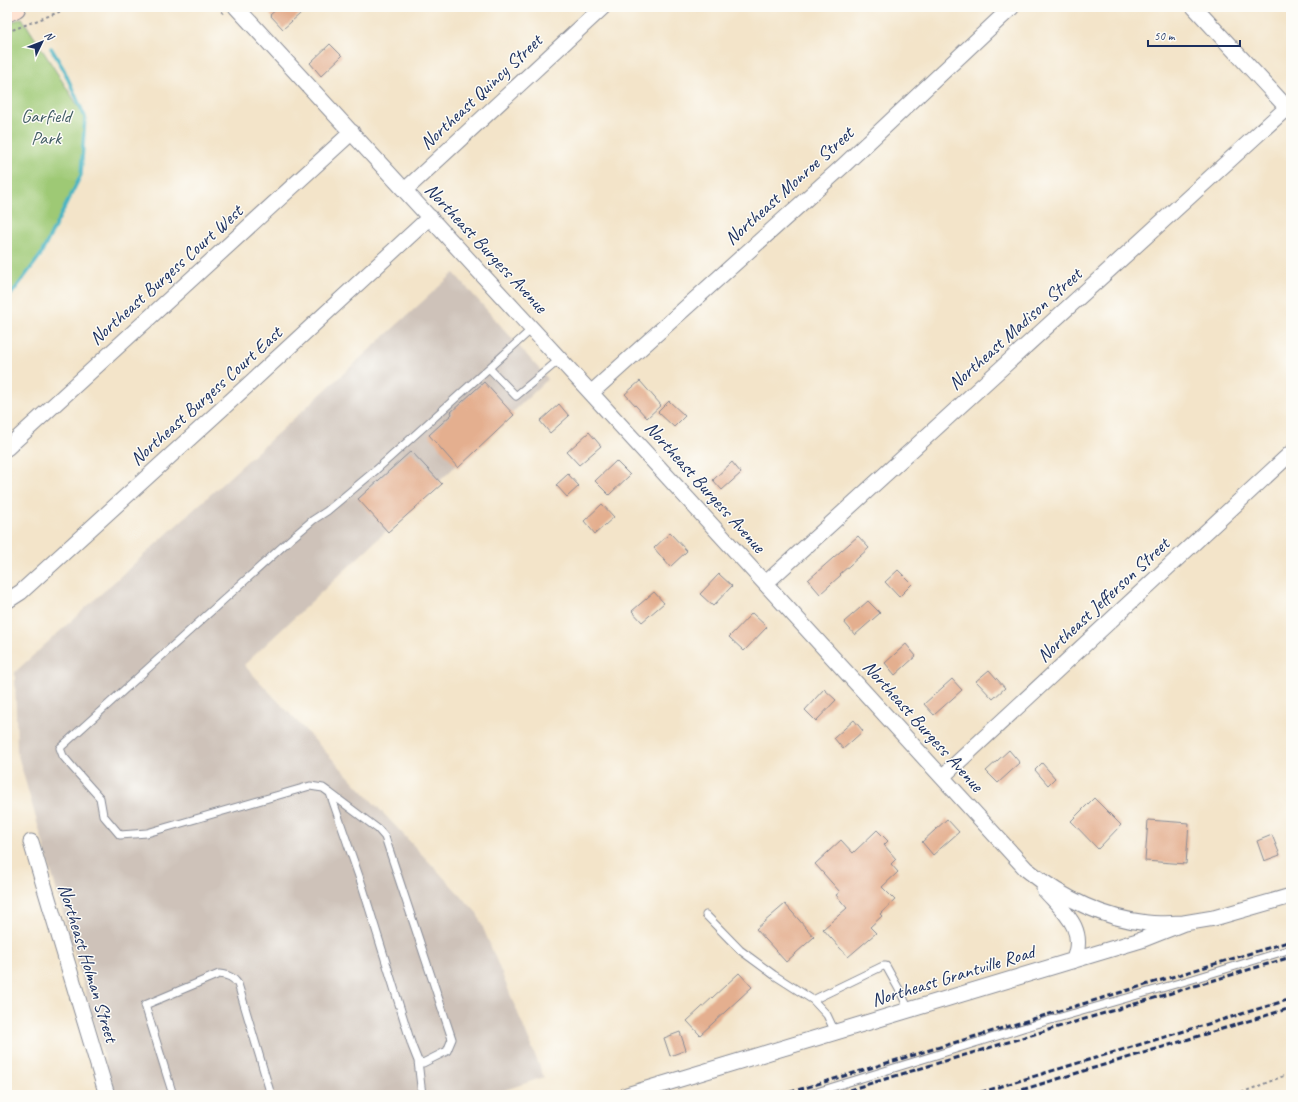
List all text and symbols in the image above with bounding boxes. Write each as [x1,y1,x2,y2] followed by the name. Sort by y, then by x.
[22,22,62,62] north arrow
[1148,22,1240,48] scale bar
[42,28,58,44] text: N
[415,28,548,155] street label: Northeast Quincy Street
[1154,28,1176,44] text: 50 m
[21,104,74,150] park label: Garfield Park
[719,121,860,250] street label: Northeast Monroe Street
[420,178,554,319] street label: Northeast Burgess Avenue
[84,199,249,350] street label: Northeast Burgess Court West
[943,262,1088,395] street label: Northeast Madison Street
[125,320,288,471] street label: Northeast Burgess Court East
[640,416,772,559] street label: Northeast Burgess Avenue
[1032,531,1176,668] street label: Northeast Jefferson Street
[858,655,990,798] street label: Northeast Burgess Avenue
[53,881,124,1047] street label: Northeast Holman Street
[869,939,1040,1012] street label: Northeast Grantville Road

